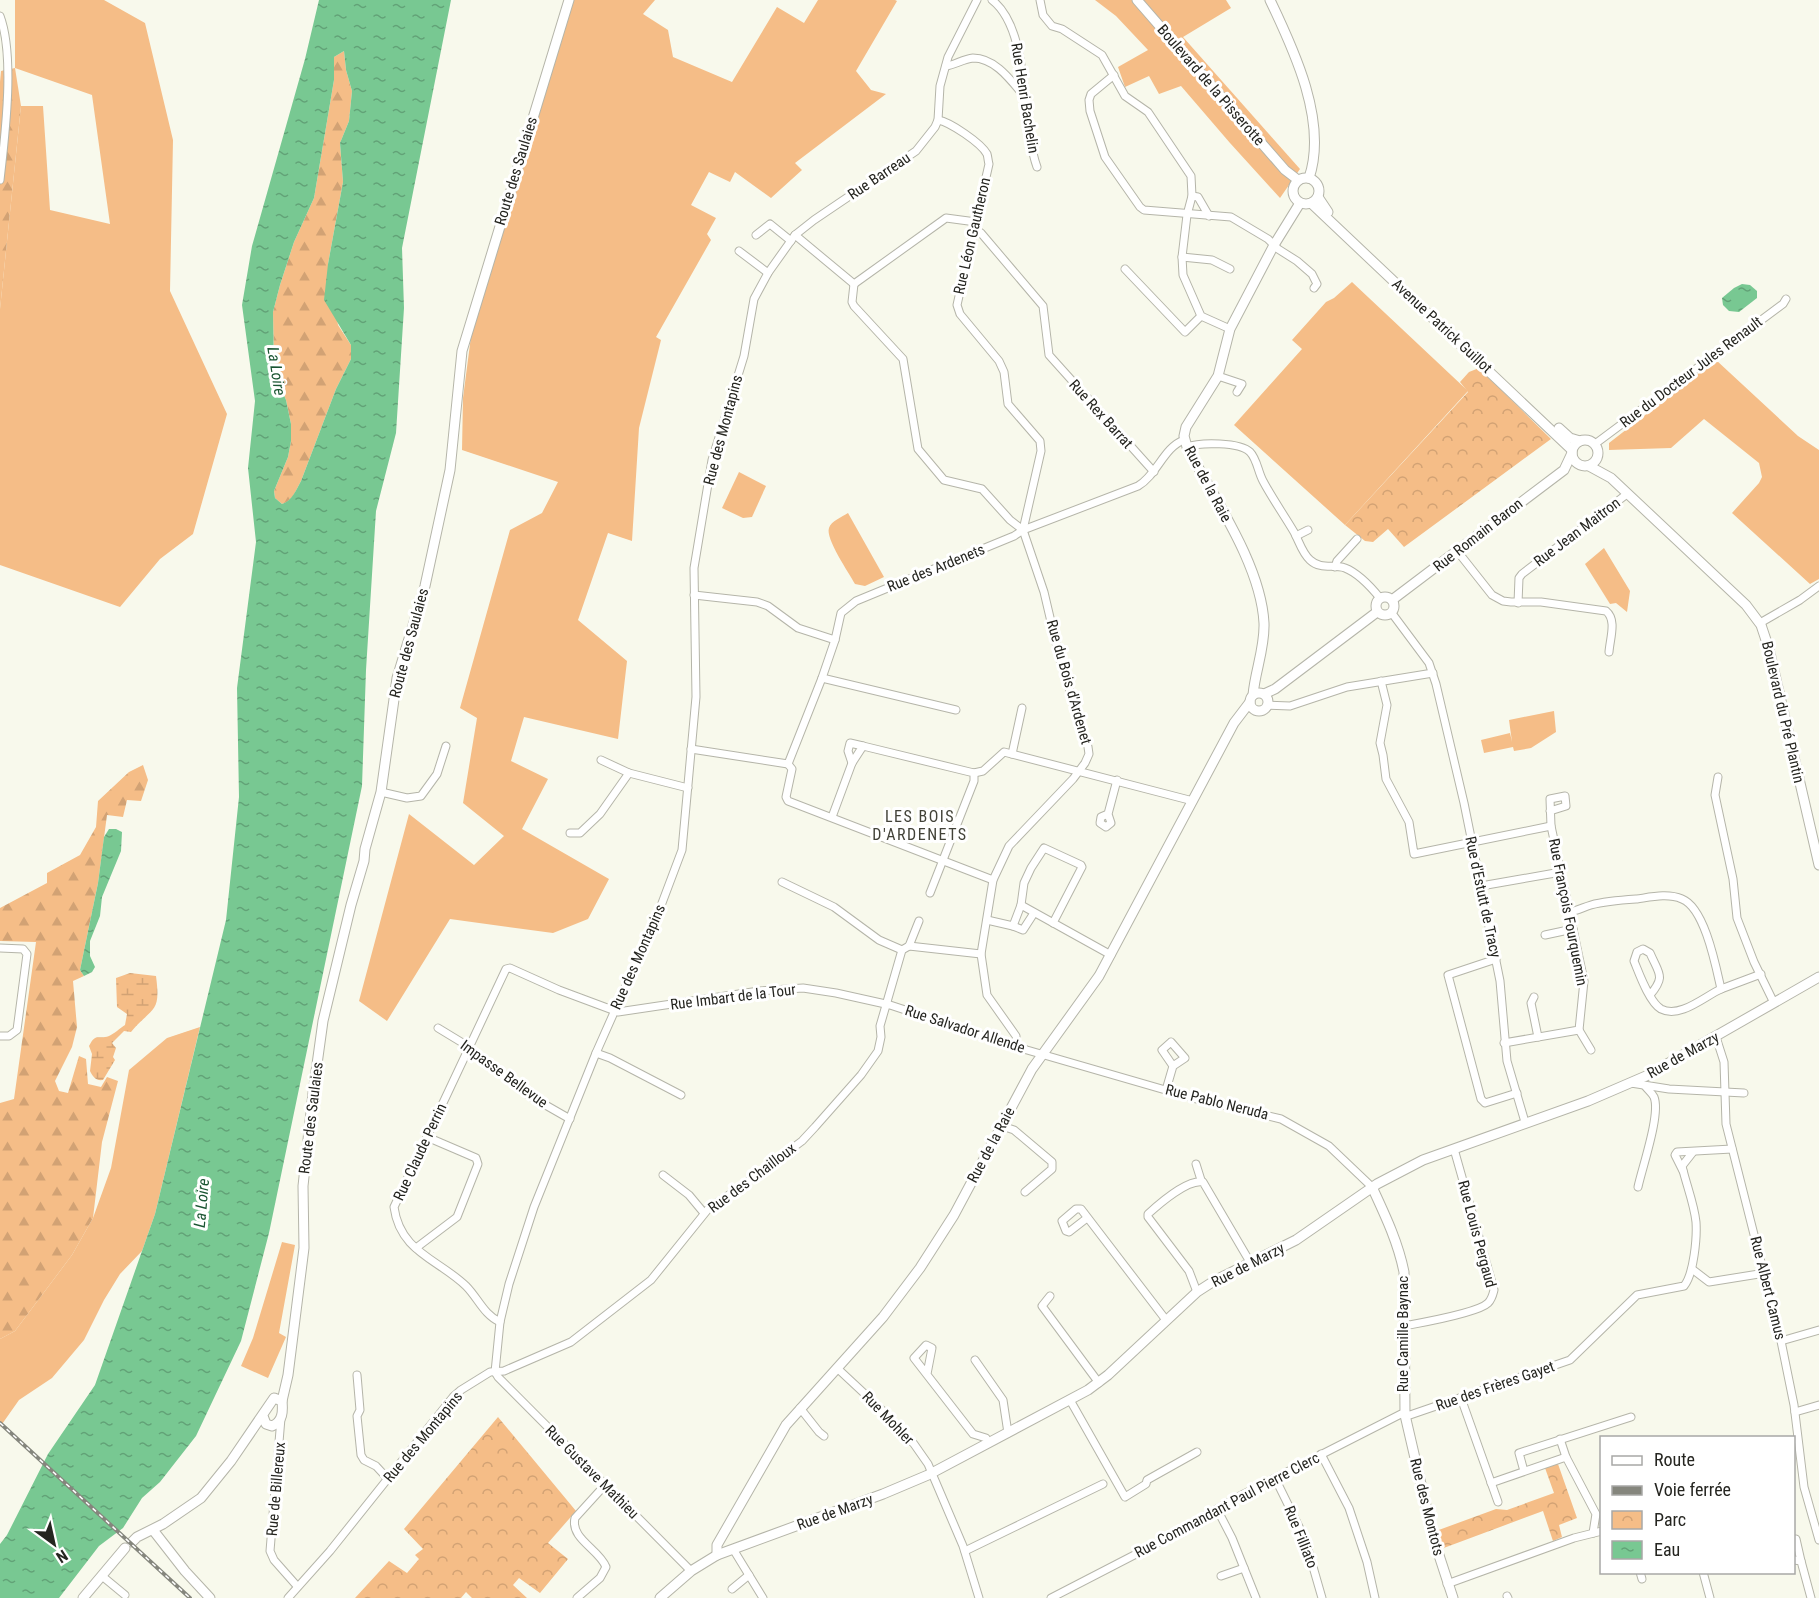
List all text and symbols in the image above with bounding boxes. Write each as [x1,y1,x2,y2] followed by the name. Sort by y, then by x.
[1154,21,1268,149] street label: Boulevard de la Pisserotte
[1007,42,1043,154] street label: Rue Henri Bachelin
[491,114,541,227] street label: Route des Saulaies
[844,149,914,203] street label: Rue Barreau
[950,176,994,296] street label: Rue Léon Gautheron
[1388,275,1496,377] street label: Avenue Patrick Guillot
[1616,313,1766,431] street label: Rue du Docteur Jules Renault
[263,345,290,397] water label: La Loire
[700,373,746,487] street label: Rue des Montapins
[1065,376,1137,452] street label: Rue Rex Barrat
[1181,443,1235,525] street label: Rue de la Raie
[1530,494,1624,570] street label: Rue Jean Maitron
[1430,495,1526,575] street label: Rue Romain Baron
[885,540,988,596] street label: Rue des Ardenets
[386,586,432,700] street label: Route des Saulaies
[1043,618,1095,746] street label: Rue du Bois d'Ardenet
[1758,639,1808,785] street label: Boulevard du Pré Plantin
[872,807,968,844] district label: LES BOIS D'ARDENETS
[1461,835,1505,959] street label: Rue d'Estutt de Tracy
[1545,837,1591,987] street label: Rue François Fourquemin
[607,902,669,1012] street label: Rue des Montapins
[669,980,797,1014] street label: Rue Imbart de la Tour
[903,1001,1027,1057] street label: Rue Salvador Allende
[1644,1028,1722,1082] street label: Rue de Marzy
[457,1036,551,1112] street label: Impasse Bellevue
[295,1061,327,1175] street label: Route des Saulaies
[1164,1080,1270,1124] street label: Rue Pablo Neruda
[390,1101,450,1203] street label: Rue Claude Perrin
[964,1104,1018,1186] street label: Rue de la Raie
[705,1139,800,1217] street label: Rue des Chailloux
[190,1178,213,1228] water label: La Loire
[1454,1178,1500,1290] street label: Rue Louis Pergaud
[1746,1234,1790,1342] street label: Rue Albert Camus
[1208,1239,1288,1291] street label: Rue de Marzy
[1394,1276,1412,1392] street label: Rue Camille Baynac
[1433,1357,1557,1415] street label: Rue des Frères Gayet
[380,1388,466,1486] street label: Rue des Montapins
[858,1388,918,1449] street label: Rue Mohler
[541,1421,643,1523] street label: Rue Gustave Mathieu
[1600,1436,1795,1574] legend
[263,1441,289,1537] street label: Rue de Billereux
[1132,1449,1323,1561] street label: Rue Commandant Paul Pierre Clerc
[1654,1449,1695,1470] text: Route
[1406,1456,1448,1558] street label: Rue des Montots
[1654,1479,1731,1500] text: Voie ferrée
[795,1490,875,1534] street label: Rue de Marzy
[1280,1503,1322,1571] street label: Rue Filliato
[1654,1509,1686,1530] text: Parc
[24,1514,84,1574] north arrow
[1654,1539,1680,1560] text: Eau
[53,1546,71,1567] text: N

